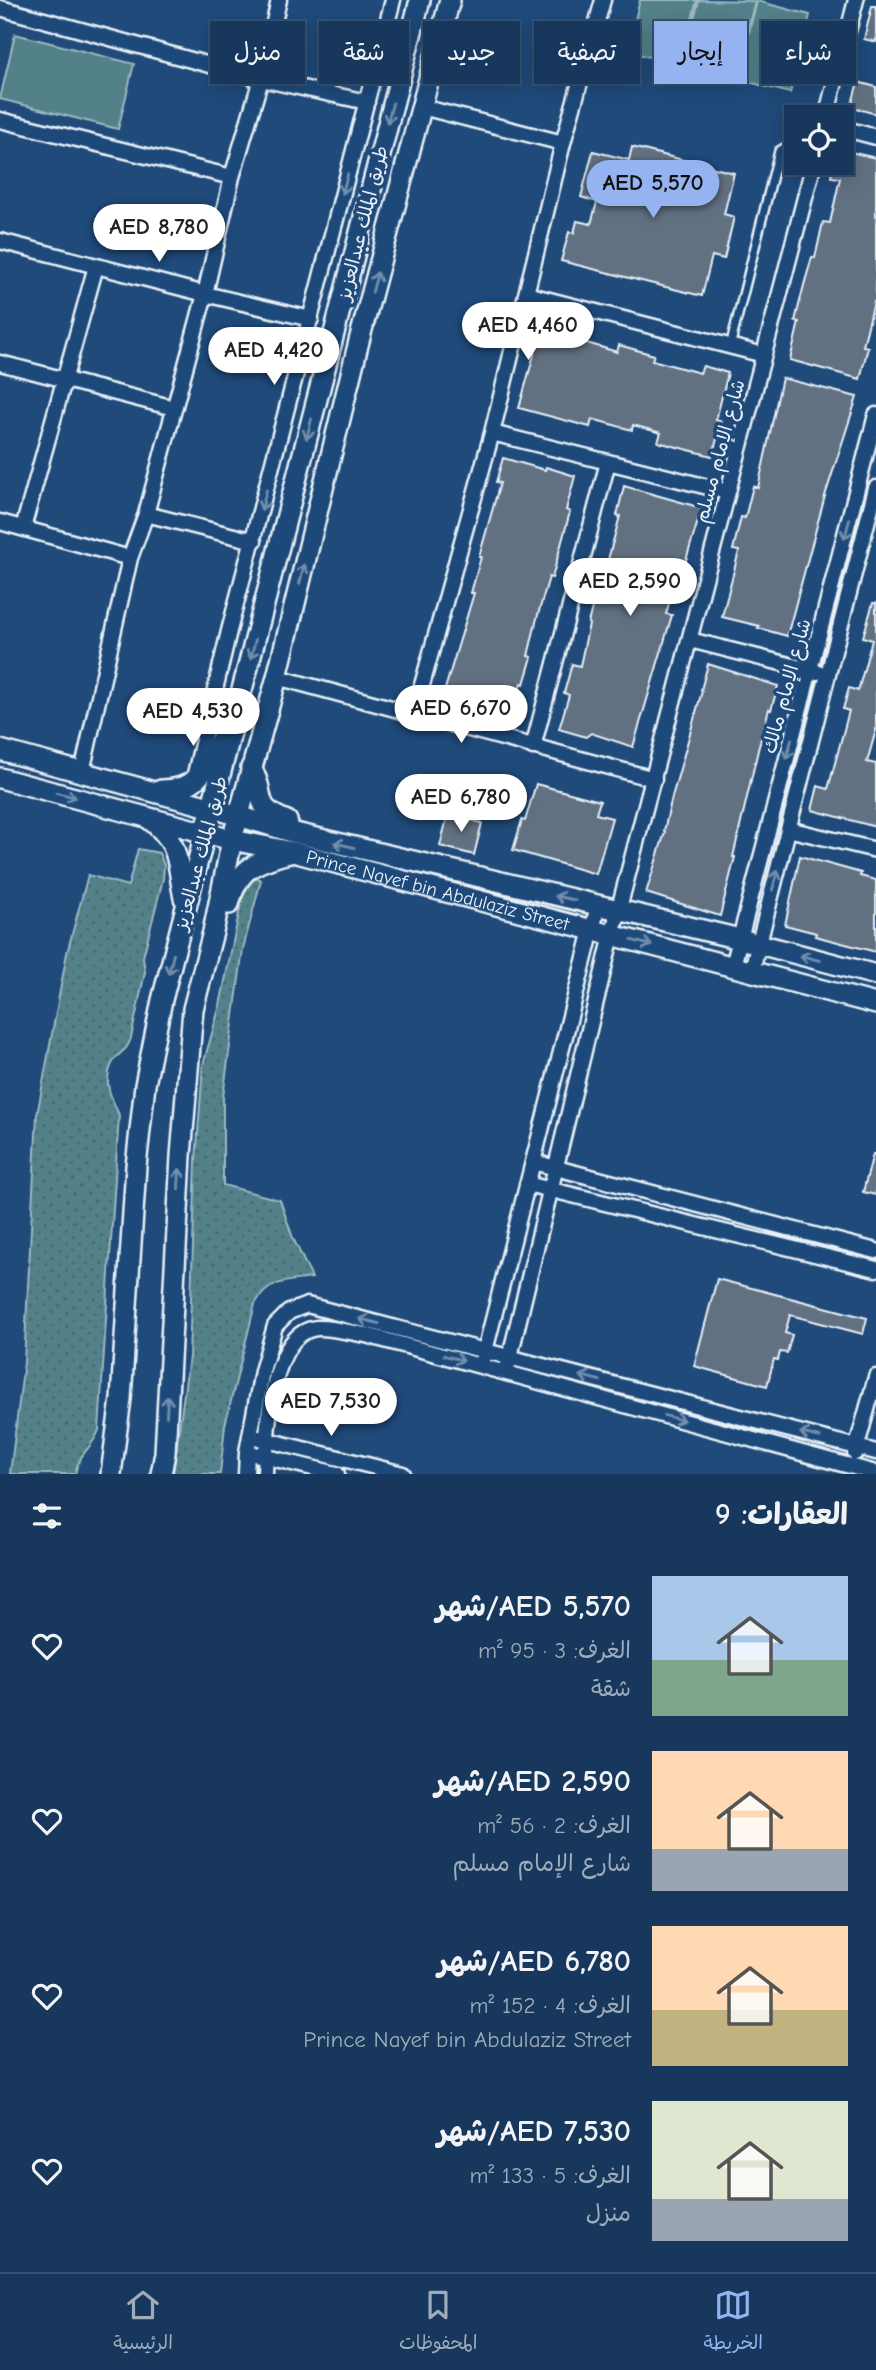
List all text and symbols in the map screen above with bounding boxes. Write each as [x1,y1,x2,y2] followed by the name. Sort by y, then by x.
[210,21,305,84] chip: منزل
[319,21,409,84] chip: شقة
[423,21,520,84] chip: جديد
[534,21,640,84] chip: تصفية
[654,21,747,84] chip: إيجار
[761,21,856,84] chip: شراء
[383,101,396,124] one-way arrow
[784,105,854,175] map controls
[784,105,854,175] button: locate
[333,143,393,305] street label: طريق الملك عبدالعزيز
[573,160,733,220] pin: AED 5,570
[602,169,704,196] text: AED 5,570
[338,173,351,195] one-way arrow
[79,204,239,264] pin: AED 8,780
[109,213,209,240] text: AED 8,780
[369,271,382,294] one-way arrow
[448,302,608,362] pin: AED 4,460
[478,311,578,338] text: AED 4,460
[194,328,354,387] pin: AED 4,420
[224,336,324,363] text: AED 4,420
[690,377,753,526] street label: شارع الإمام مسلم
[302,417,315,439] one-way arrow
[257,488,270,511] one-way arrow
[840,517,853,539] one-way arrow
[550,558,710,618] pin: AED 2,590
[296,563,310,586] one-way arrow
[579,567,681,594] text: AED 2,590
[758,616,818,757] street label: شارع الإمام مالك
[246,637,259,660] one-way arrow
[381,686,541,745] pin: AED 6,670
[113,688,273,748] pin: AED 4,530
[411,694,511,721] text: AED 6,670
[143,697,243,724] text: AED 4,530
[782,738,795,760] one-way arrow
[169,774,232,935] street label: طريق الملك عبدالعزيز
[381,774,541,834] pin: AED 6,780
[411,783,511,810] text: AED 6,780
[54,789,77,802] one-way arrow
[333,838,356,851] one-way arrow
[304,846,572,936] street label: Prince Nayef bin Abdulaziz Street
[769,870,782,892] one-way arrow
[554,891,577,904] one-way arrow
[630,937,653,950] one-way arrow
[799,950,821,963] one-way arrow
[164,952,177,975] one-way arrow
[173,1168,186,1191] one-way arrow
[358,1314,381,1327] one-way arrow
[443,1353,465,1366] one-way arrow
[579,1371,601,1384] one-way arrow
[251,1378,411,1438] pin: AED 7,530
[281,1387,381,1414] text: AED 7,530
[161,1395,174,1418] one-way arrow
[662,1412,684,1425] one-way arrow
[799,1428,822,1441] one-way arrow
[28,1497,66,1535] icon: filters
[715,1497,848,1532] text: العقارات: 9
[436,1589,631,1624] text: AED 5,570/شهر
[708,1604,792,1688] icon: home
[28,1627,66,1665] icon: heart
[478,1637,631,1664] text: الغرف: 3 · 95 m²
[591,1675,631,1702] text: شقة
[435,1764,631,1799] text: AED 2,590/شهر
[708,1779,792,1863] icon: home
[28,1802,66,1840] icon: heart
[477,1812,631,1839] text: الغرف: 2 · 56 m²
[452,1850,631,1877] text: شارع الإمام مسلم
[438,1944,631,1979] text: AED 6,780/شهر
[708,1954,792,2038] icon: home
[28,1977,66,2015] icon: heart
[470,1992,631,2019] text: الغرف: 4 · 152 m²
[303,2026,631,2053] text: Prince Nayef bin Abdulaziz Street
[437,2114,631,2149] text: AED 7,530/شهر
[708,2129,792,2213] icon: home
[28,2152,66,2190] icon: heart
[469,2162,631,2189] text: الغرف: 5 · 133 m²
[586,2200,631,2227] text: منزل
[113,2286,173,2359] tab: الرئيسية
[399,2286,477,2359] tab: المحفوظات
[704,2286,763,2359] tab: الخريطة

